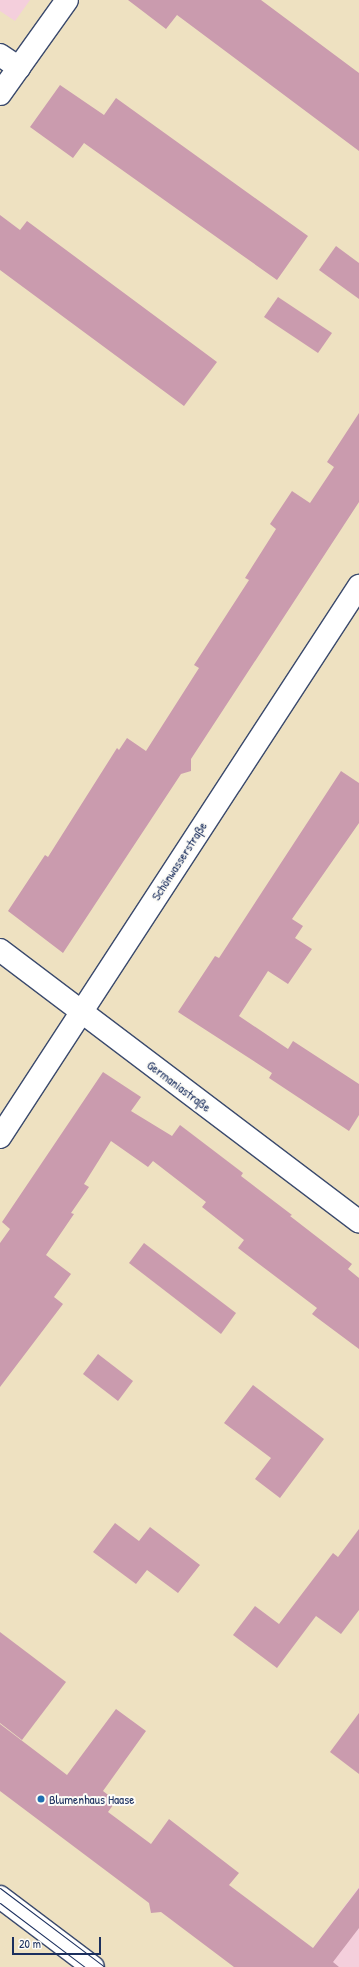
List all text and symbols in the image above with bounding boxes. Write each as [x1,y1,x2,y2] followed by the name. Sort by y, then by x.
[148,819,210,903] street label: Schönwasserstraße
[144,1057,214,1115] street label: Germaniastraße
[49,1791,134,1807] place label: Blumenhaus Haase
[36,1794,46,1804] marker: Blumenhaus Haase
[14,1929,103,1955] scale bar
[19,1935,41,1952] text: 20 m

